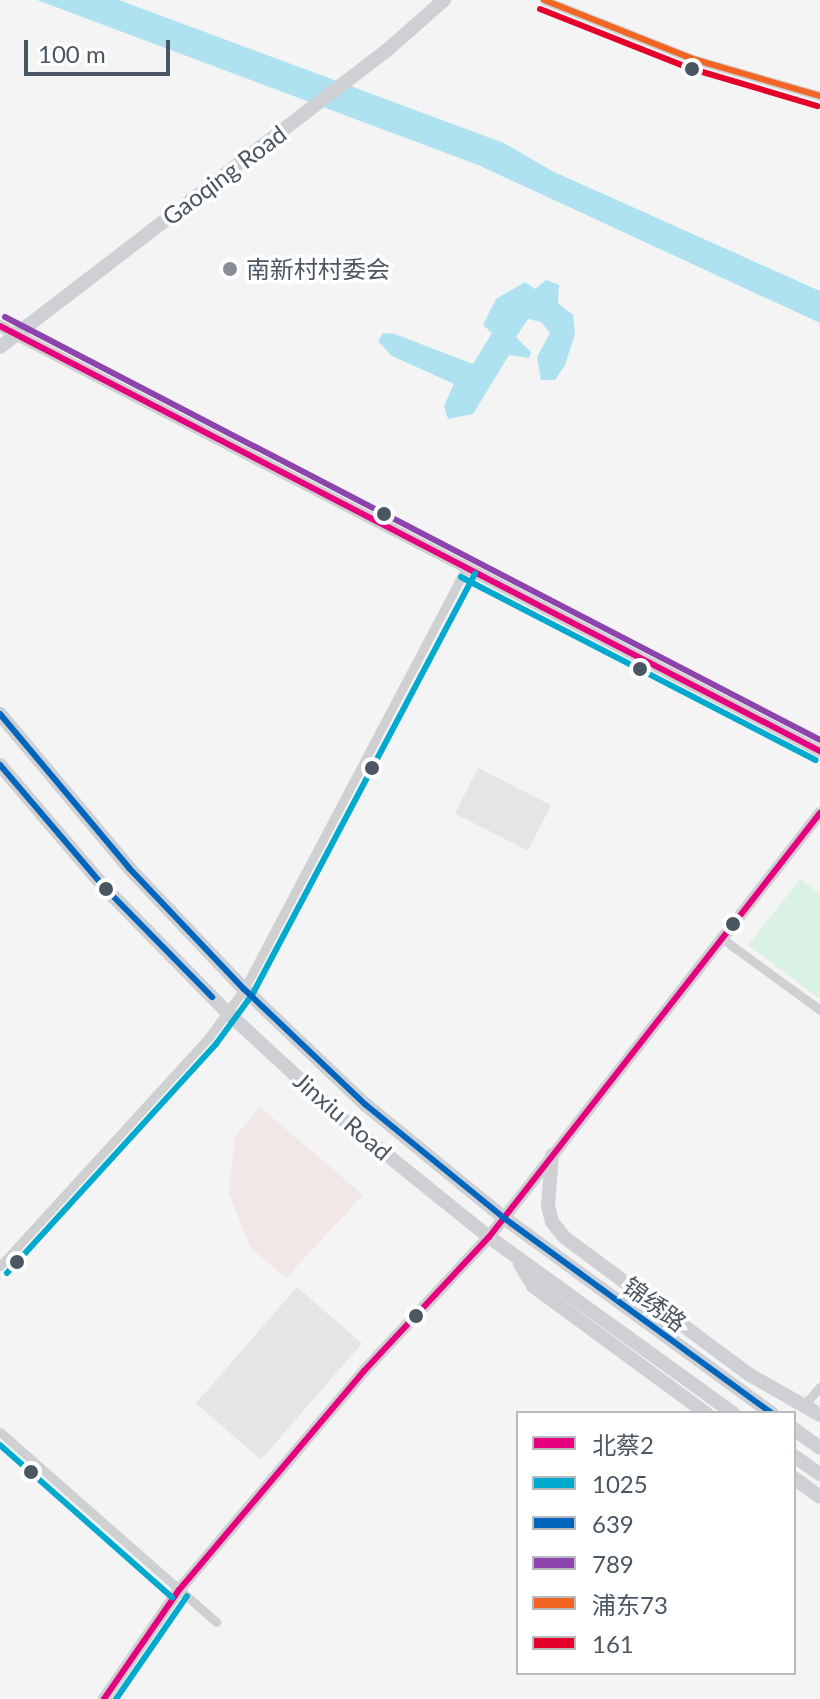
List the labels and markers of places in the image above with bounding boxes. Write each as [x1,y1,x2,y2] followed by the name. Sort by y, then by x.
[684,61,700,77] unlabelled marker
[246,255,390,283] place label: 南新村村委会
[221,260,239,278] marker: 南新村村委会
[376,506,392,522] unlabelled marker
[632,661,648,677] unlabelled marker
[364,760,380,776] unlabelled marker
[98,881,114,897] unlabelled marker
[725,916,741,932] unlabelled marker
[9,1254,25,1270] unlabelled marker
[408,1308,424,1324] unlabelled marker
[23,1464,39,1480] unlabelled marker

